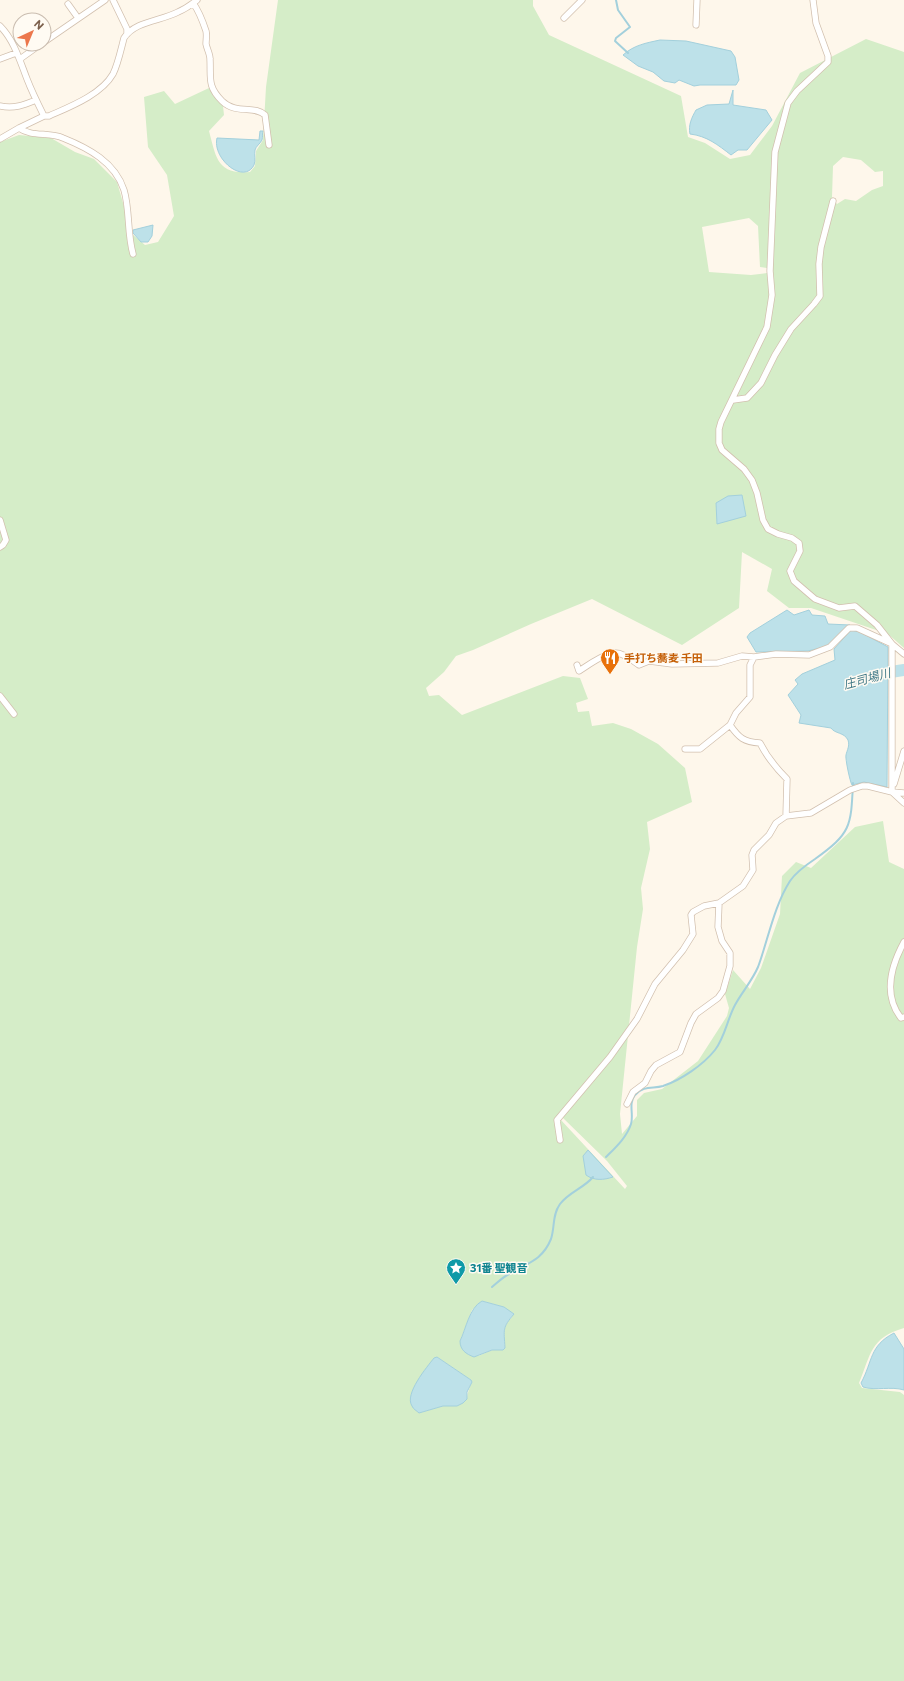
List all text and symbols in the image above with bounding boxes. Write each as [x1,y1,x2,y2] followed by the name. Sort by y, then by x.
[12,12,52,52] north arrow
[32,17,47,32] text: N
[599,647,621,675] restaurant icon: 手打ち蕎麦 千田
[624,651,703,664] place label: 手打ち蕎麦 千田
[842,665,894,691] water label: 庄司場川
[445,1257,467,1285] place icon: 31番 聖観音
[470,1261,528,1274] place label: 31番 聖観音

